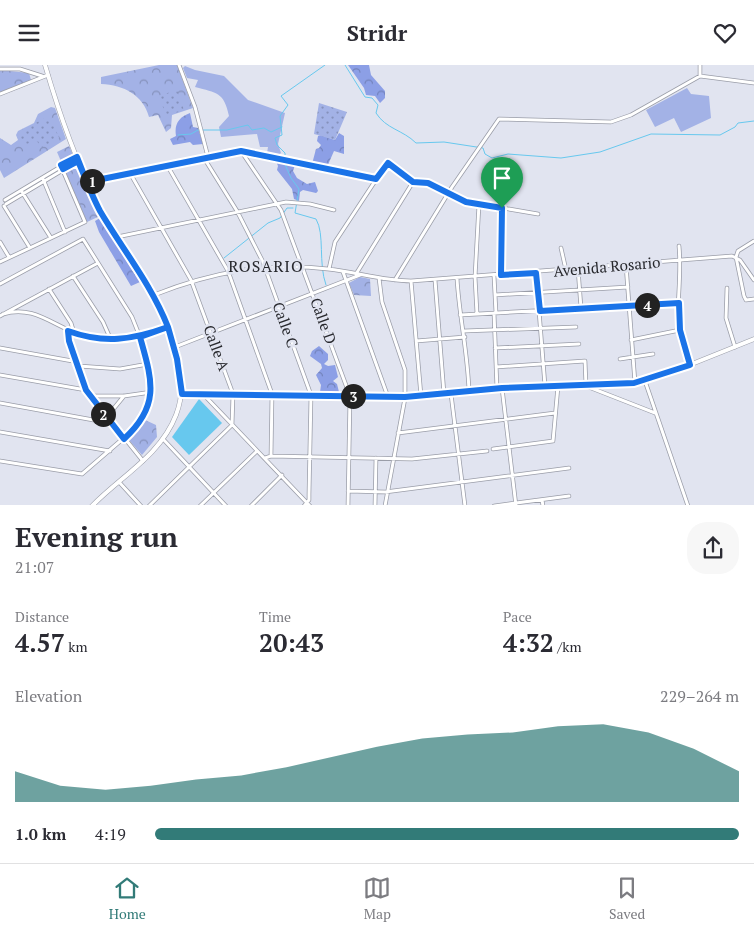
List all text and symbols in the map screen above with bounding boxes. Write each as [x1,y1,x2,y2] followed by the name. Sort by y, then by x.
[347,18,407,47] text: Stridr
[15,19,43,47] icon: menu
[711,19,739,47] icon: heart
[481,157,523,208] pin
[488,164,516,192] icon: arrive
[80,169,104,193] pin: 1
[89,172,96,191] text: 1
[553,251,661,281] street label: Avenida Rosario
[228,255,304,277] district label: ROSARIO
[634,293,660,317] pin: 4
[306,295,342,347] street label: Calle D
[644,296,651,315] text: 4
[268,299,303,350] street label: Calle C
[199,322,235,374] street label: Calle A
[340,383,366,409] pin: 3
[350,387,357,406] text: 3
[90,401,116,427] pin: 2
[100,405,107,424] text: 2
[15,518,178,555] text: Evening run
[687,522,739,574] button: share
[15,556,54,578] text: 21:07
[15,607,69,626] text: Distance
[259,607,291,626] text: Time
[503,607,532,626] text: Pace
[15,626,65,659] text: 4.57
[259,626,324,659] text: 20:43
[503,626,554,659] text: 4:32
[65,637,88,656] text: km
[554,637,581,656] text: /km
[15,685,82,707] text: Elevation
[660,685,739,707] text: 229–264 m
[15,823,66,845] text: 1.0 km
[95,823,126,845] text: 4:19
[109,874,146,923] tab: Home
[363,874,391,923] tab: Map
[609,874,645,923] tab: Saved

